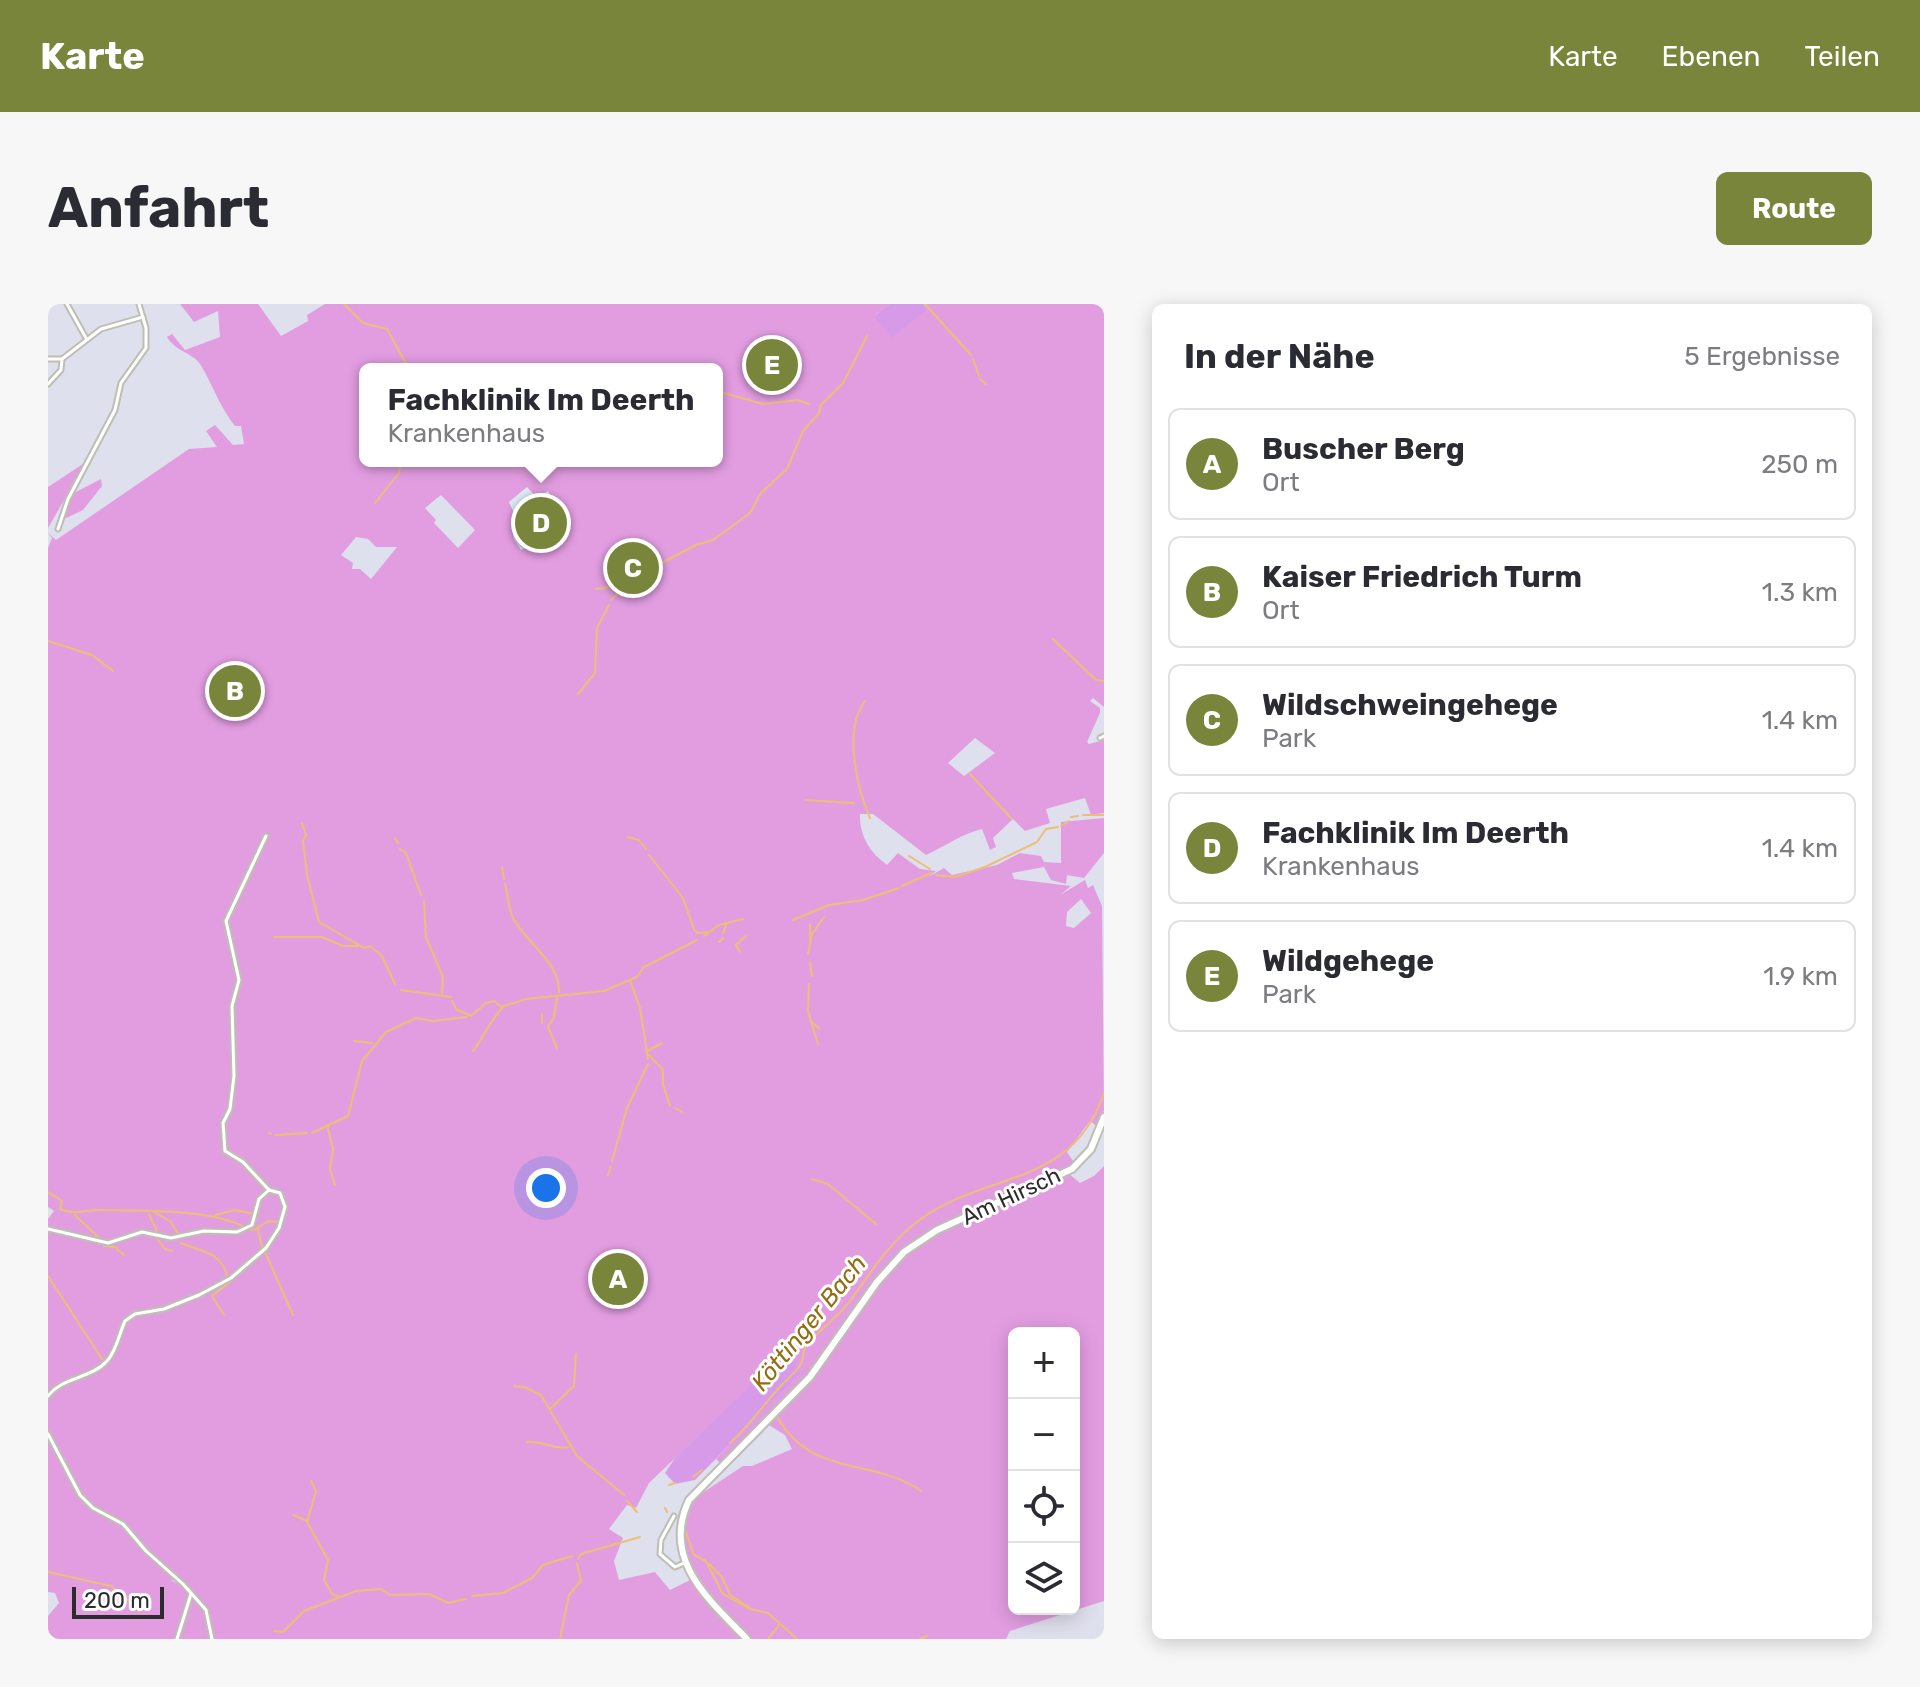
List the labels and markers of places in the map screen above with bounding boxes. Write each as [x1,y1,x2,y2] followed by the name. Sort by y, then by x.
[746,335,798,395] pin: E
[515,493,567,553] pin: D
[607,538,659,598] pin: C
[209,661,261,721] pin: B
[592,1249,644,1309] pin: A

